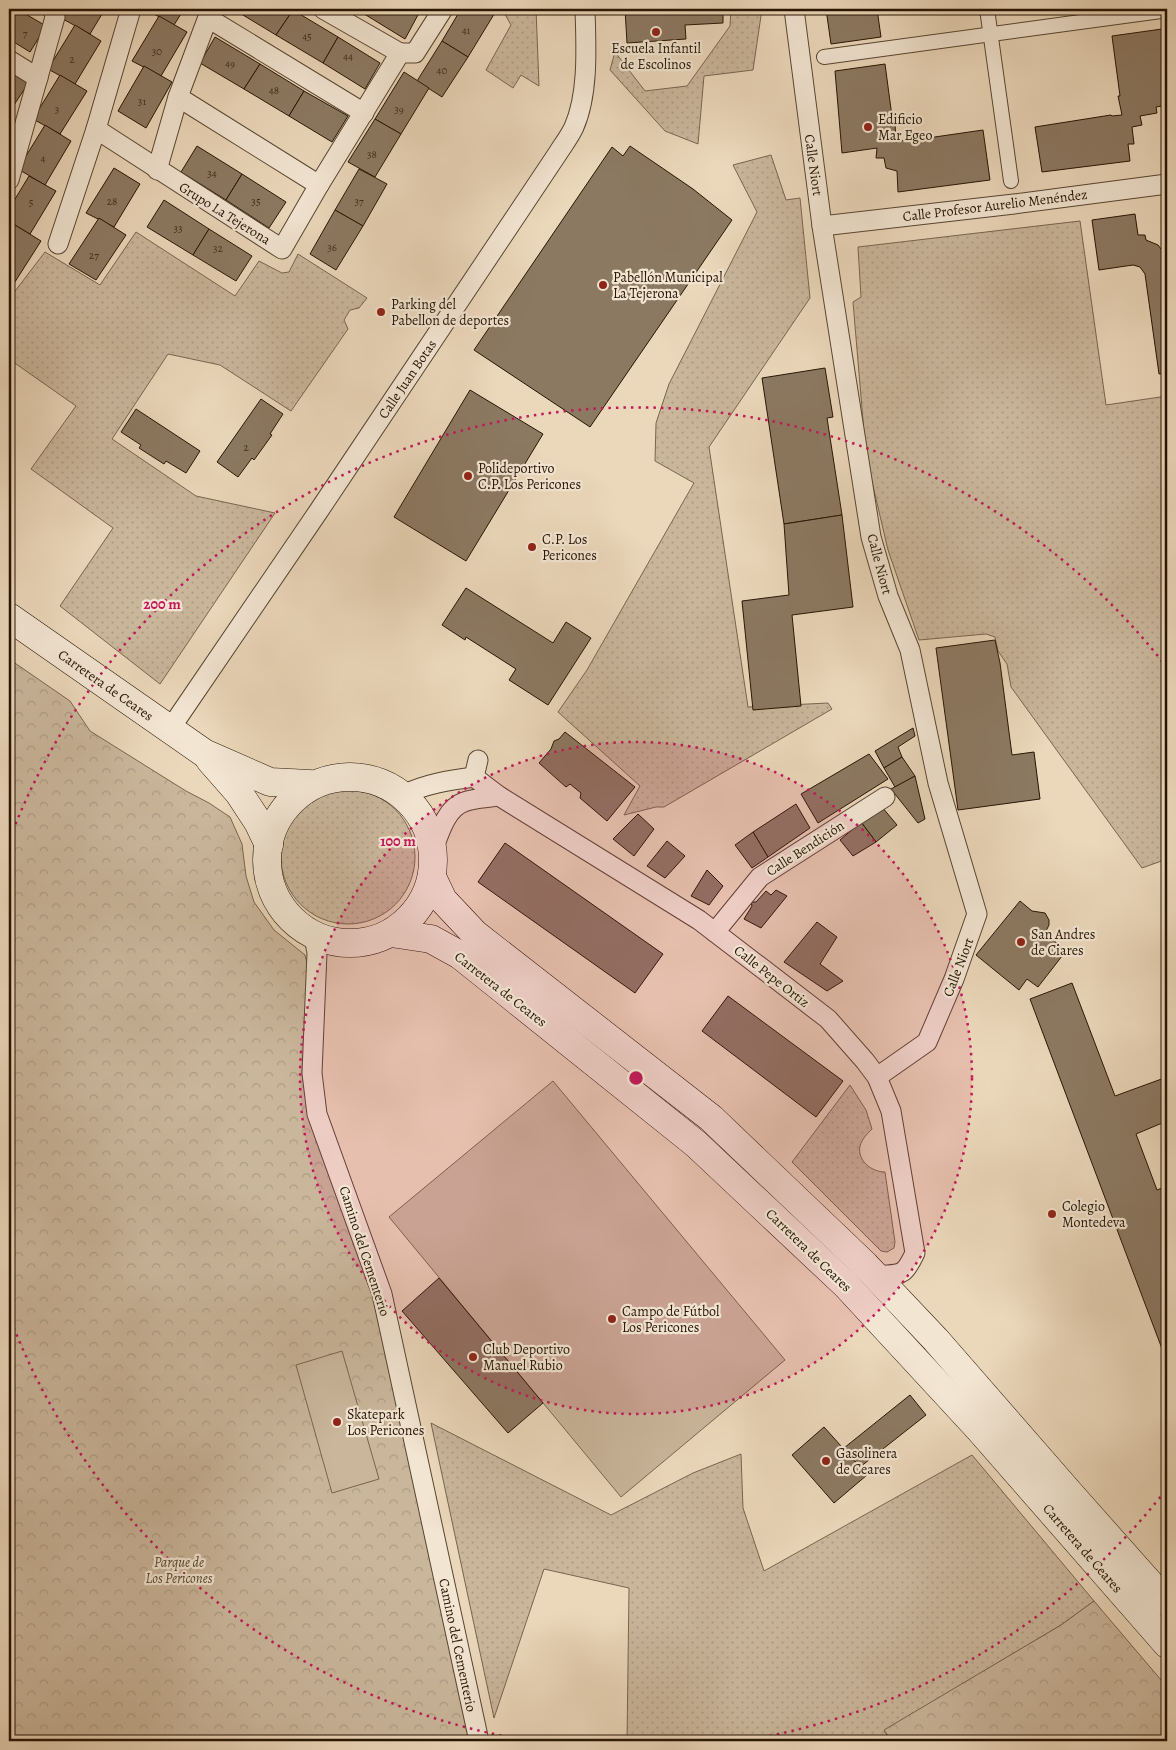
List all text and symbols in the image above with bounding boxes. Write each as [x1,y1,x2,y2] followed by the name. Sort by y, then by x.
[462,23,471,38] house number: 41
[23,26,28,41] house number: 7
[650,26,662,38] marker: Escuela Infantil de Escolinos
[302,29,312,44] house number: 45
[611,39,701,74] place label: Escuela Infantil de Escolinos
[152,44,162,59] house number: 30
[343,49,353,64] house number: 44
[69,52,75,67] house number: 2
[225,56,235,71] house number: 49
[437,63,448,78] house number: 40
[269,83,279,98] house number: 48
[138,94,146,109] house number: 31
[55,102,59,117] house number: 3
[394,102,404,117] house number: 39
[878,110,932,145] place label: Edificio Mar Egeo
[862,121,874,133] marker: Edificio Mar Egeo
[800,133,827,197] street label: Calle Niort
[367,147,377,162] house number: 38
[41,151,46,166] house number: 4
[207,166,217,181] house number: 34
[175,178,275,249] street label: Grupo La Tejerona
[902,185,1089,226] street label: Calle Profesor Aurelio Menéndez
[107,194,117,209] house number: 28
[251,194,261,209] house number: 35
[354,194,364,209] house number: 37
[29,195,34,210] house number: 5
[173,221,183,236] house number: 33
[327,240,337,255] house number: 36
[213,241,223,256] house number: 32
[89,248,99,263] house number: 27
[613,268,723,303] place label: Pabellón Municipal La Tejerona
[597,279,609,291] marker: Pabellón Municipal La Tejerona
[391,295,509,330] place label: Parking del Pabellon de deportes
[375,306,387,318] marker: Parking del Pabellon de deportes
[374,336,441,423] street label: Calle Juan Botas
[243,440,249,455] house number: 2
[478,459,581,494] place label: Polideportivo C.P. Los Pericones
[462,470,474,482] marker: Polideportivo C.P. Los Pericones
[542,530,597,565] place label: C.P. Los Pericones
[862,532,897,597] street label: Calle Niort
[526,541,538,553] marker: C.P. Los Pericones
[143,594,181,614] text: 200 m
[54,645,157,725] street label: Carretera de Ceares
[763,816,848,881] street label: Calle Bendición
[380,831,416,851] text: 100 m
[1031,925,1095,960] place label: San Andres de Ciares
[938,934,979,1000] street label: Calle Niort
[1015,936,1027,948] marker: San Andres de Ciares
[730,941,813,1012] street label: Calle Pepe Ortiz
[451,947,551,1032] street label: Carretera de Ceares
[627,1069,645,1087] centre of rings
[335,1184,395,1319] street label: Camino del Cementerio
[1062,1197,1126,1232] place label: Colegio Montedeva
[762,1204,856,1296] street label: Carretera de Ceares
[1046,1208,1058,1220] marker: Colegio Montedeva
[622,1302,720,1337] place label: Campo de Fútbol Los Pericones
[606,1313,618,1325] marker: Campo de Fútbol Los Pericones
[483,1340,570,1375] place label: Club Deportivo Manuel Rubio
[467,1351,479,1363] marker: Club Deportivo Manuel Rubio
[347,1405,424,1440] place label: Skatepark Los Pericones
[331,1416,343,1428] marker: Skatepark Los Pericones
[836,1444,898,1479] place label: Gasolinera de Ceares
[820,1455,832,1467] marker: Gasolinera de Ceares
[1039,1500,1127,1597] street label: Carretera de Ceares
[146,1553,213,1588] park label: Parque de Los Pericones
[434,1577,481,1714] street label: Camino del Cementerio

